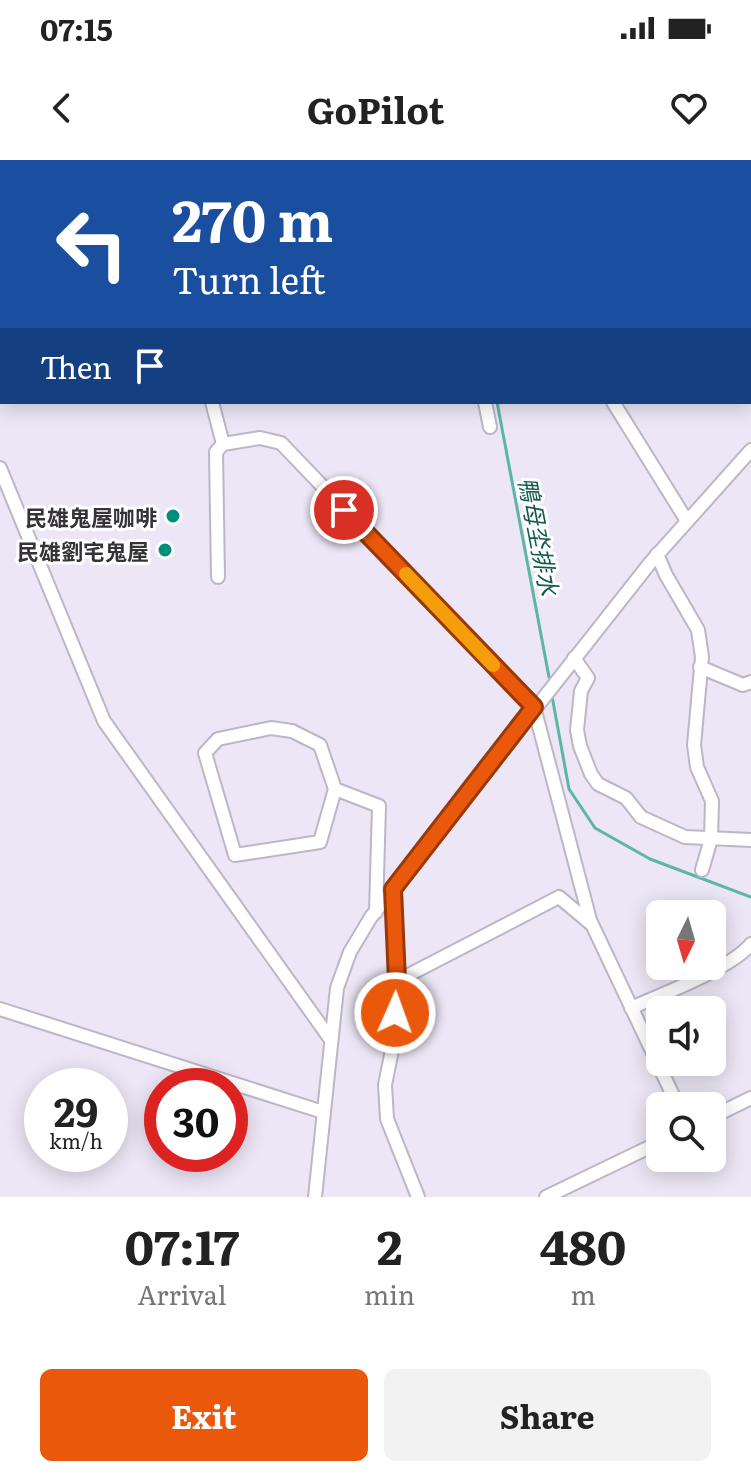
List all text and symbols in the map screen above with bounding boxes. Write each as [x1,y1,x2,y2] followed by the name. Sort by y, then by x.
[40,6,113,50] text: 07:15
[307,82,444,135] text: GoPilot
[40,86,84,130] icon: back
[667,86,711,130] icon: heart
[172,176,333,259] text: 270 m
[40,192,144,296] icon: left
[172,252,326,305] text: Turn left
[40,344,112,388] text: Then
[128,344,172,388] icon: arrive
[511,474,569,599] water label: 鴨母坔排水
[310,476,378,544] pin
[322,488,366,532] icon: arrive
[25,500,157,533] place label: 民雄鬼屋咖啡
[164,507,182,525] marker: 民雄鬼屋咖啡
[17,534,149,567] place label: 民雄劉宅鬼屋
[156,541,174,559] marker: 民雄劉宅鬼屋
[646,900,726,980] north arrow
[646,900,726,1172] map controls
[353,971,437,1055] position arrow
[646,996,726,1076] button: sound
[144,1068,248,1172] speed limit sign: 30
[54,1080,98,1139] text: 29
[646,1092,726,1172] button: search
[49,1125,103,1155] text: km/h
[125,1209,239,1280] text: 07:17
[377,1209,402,1280] text: 2
[540,1209,626,1280] text: 480
[138,1274,226,1313] text: Arrival
[364,1274,415,1313] text: min
[570,1274,596,1313] text: m
[40,1369,368,1461] button: Exit
[384,1369,711,1461] button: Share

